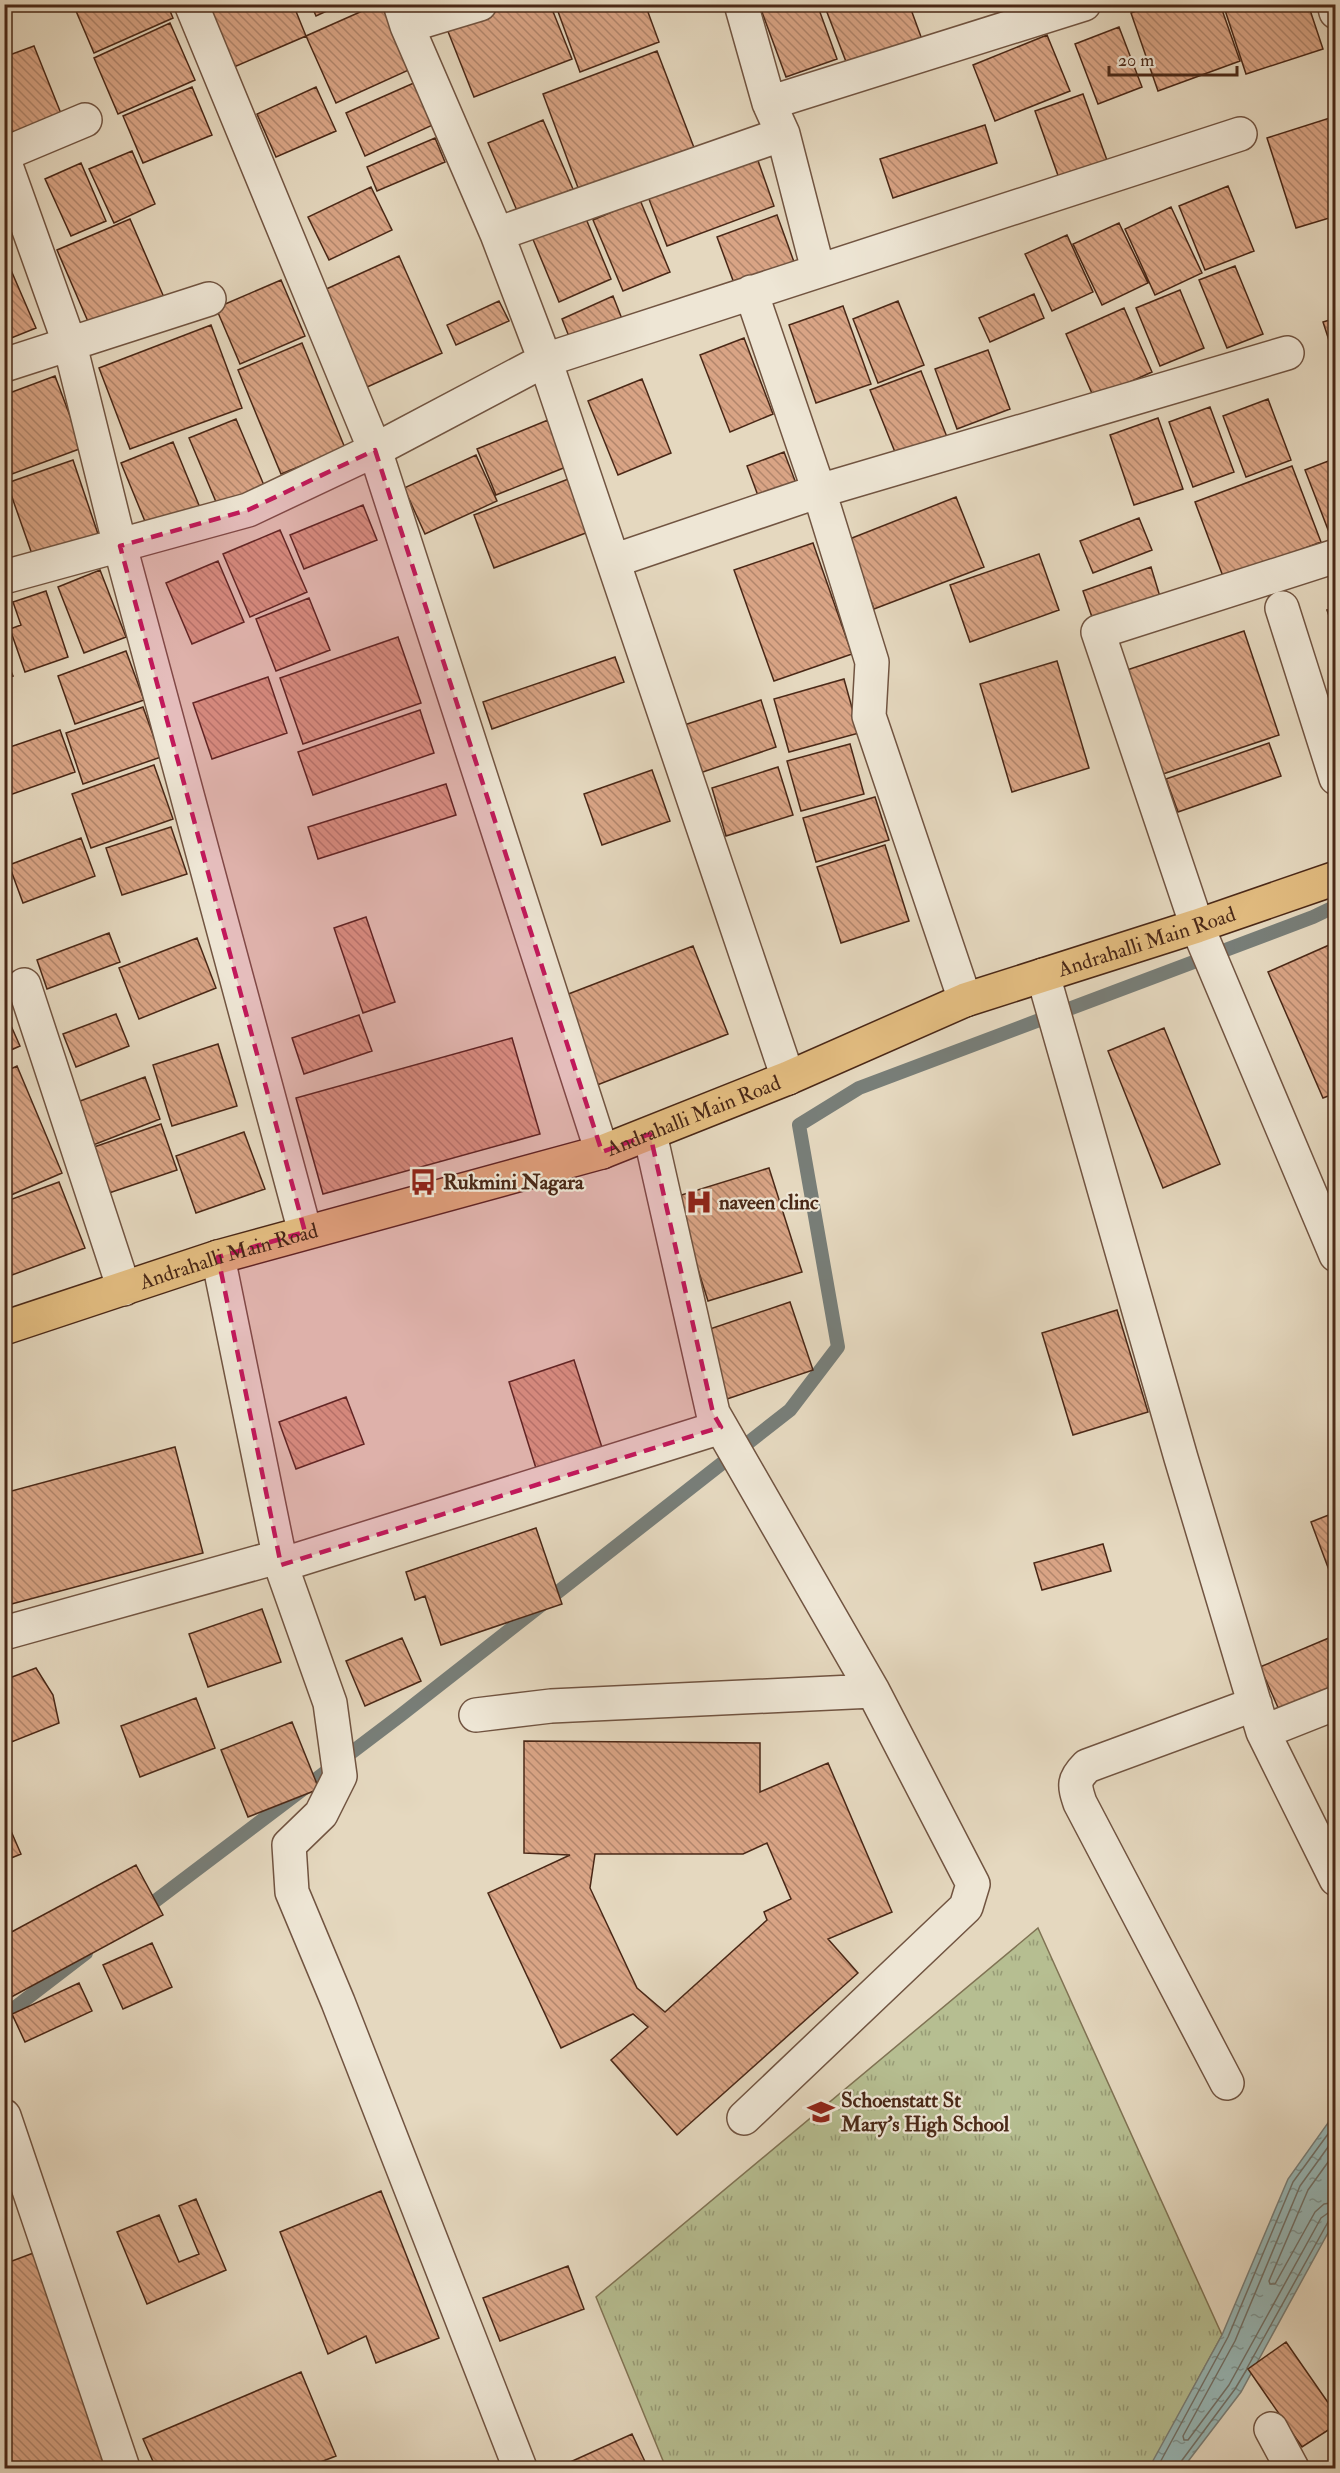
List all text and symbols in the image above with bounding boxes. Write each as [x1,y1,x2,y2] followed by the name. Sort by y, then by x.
[1109,39,1236,77] scale bar
[1118,49,1154,72] text: 20 m
[1054,900,1240,983] street label: Andrahalli Main Road
[602,1069,785,1163] street label: Andrahalli Main Road
[408,1167,438,1197] bus stop icon: Rukmini Nagara
[443,1169,585,1196] place label: Rukmini Nagara
[684,1187,714,1217] hospital icon: naveen clinc
[718,1189,819,1216] place label: naveen clinc
[135,1217,322,1296] street label: Andrahalli Main Road
[840,2087,1010,2138] place label: Schoenstatt St Mary's High School
[806,2097,836,2127] school or university icon: Schoenstatt St Mary's High School

